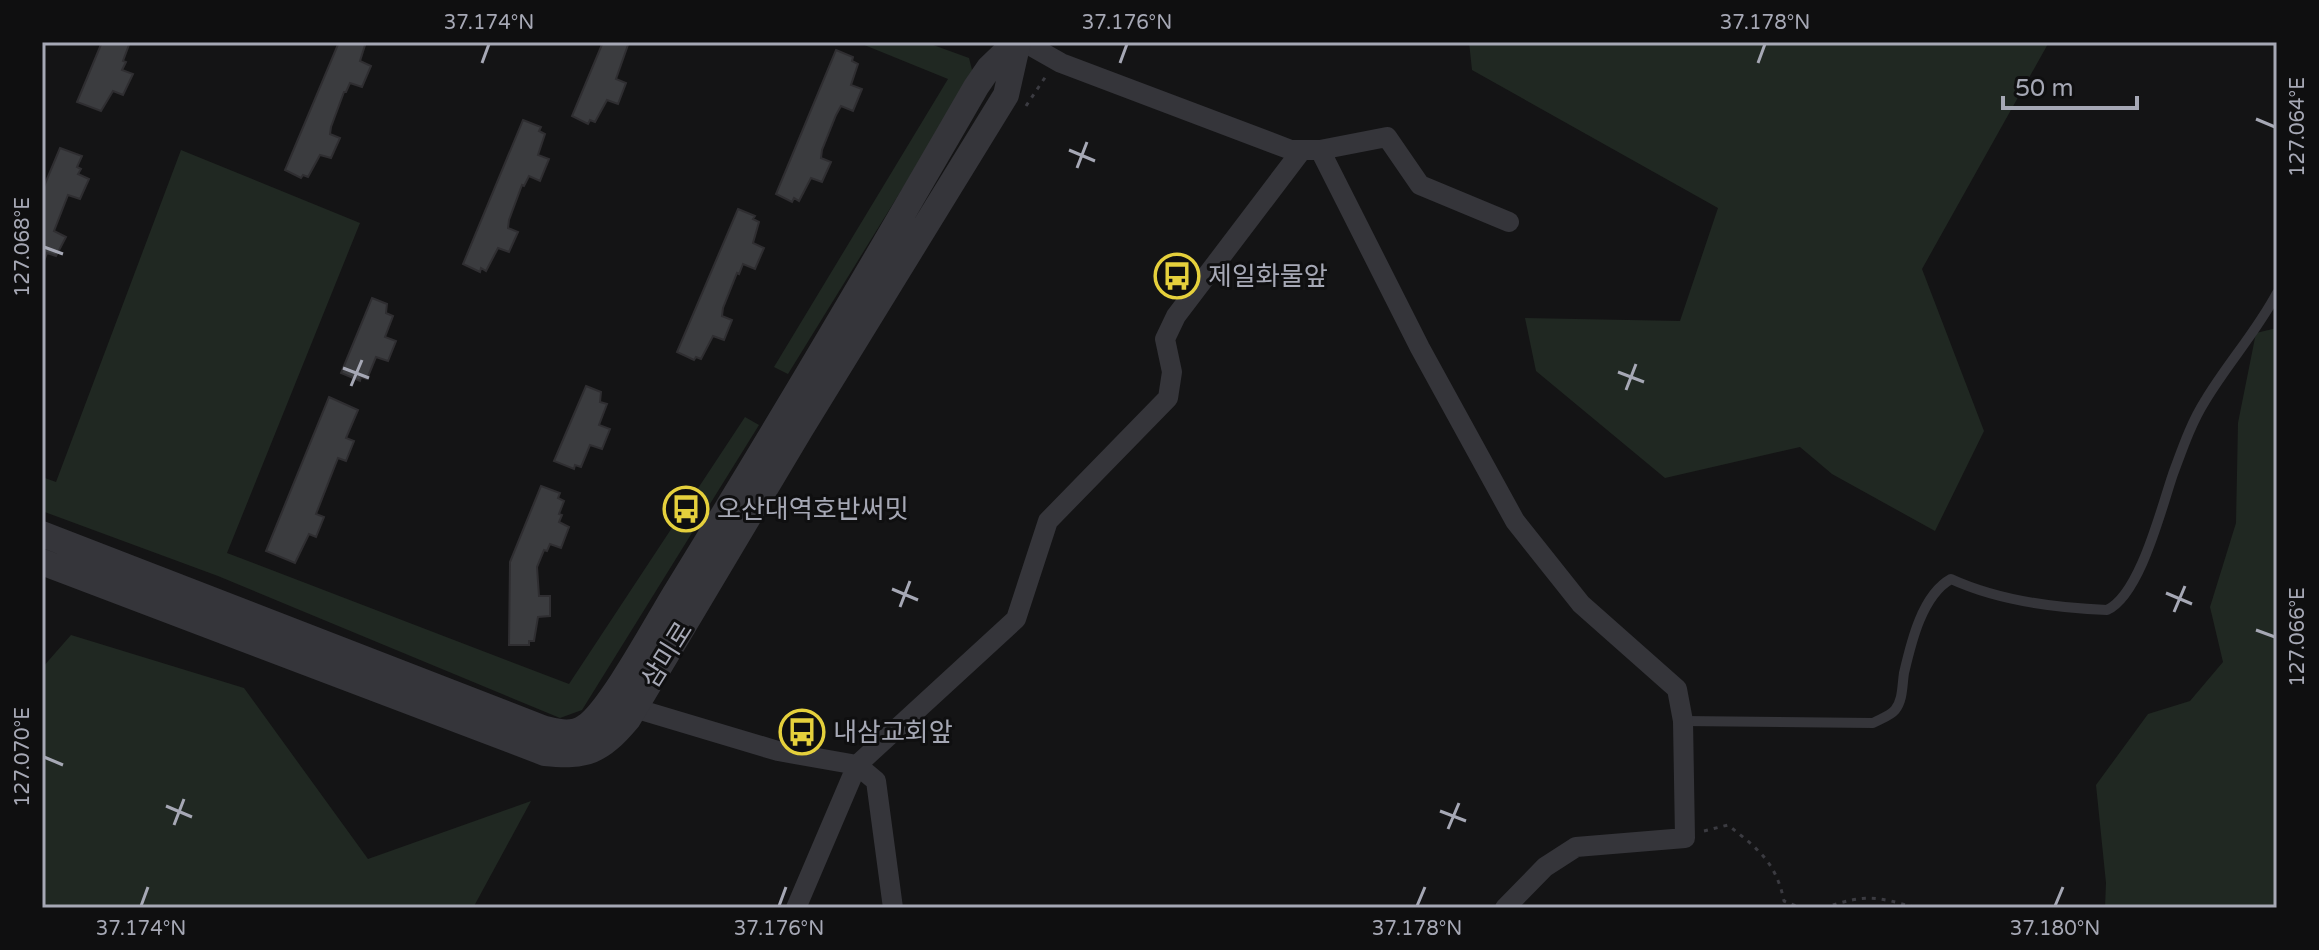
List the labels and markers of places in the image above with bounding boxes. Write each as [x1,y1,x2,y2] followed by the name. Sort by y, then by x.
[1153,252,1201,300] bus stop icon: 제일화물앞
[1208,261,1328,292] place label: 제일화물앞
[662,485,710,533] bus stop icon: 오산대역호반써밋
[717,494,908,525] place label: 오산대역호반써밋
[778,708,826,756] bus stop icon: 내삼교회앞
[833,717,953,748] place label: 내삼교회앞

